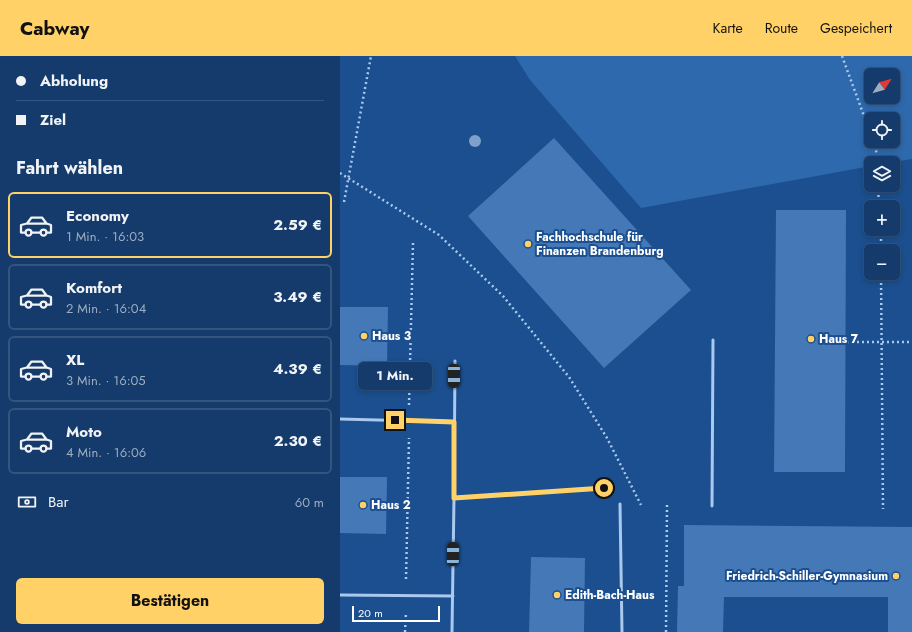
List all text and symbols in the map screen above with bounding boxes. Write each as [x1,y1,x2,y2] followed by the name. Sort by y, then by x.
[20,15,90,42] text: Cabway
[713,18,743,38] text: Karte
[765,18,798,38] text: Route
[820,18,892,38] text: Gespeichert
[864,68,900,104] north arrow
[864,68,900,280] map controls
[40,70,108,92] text: Abholung
[40,109,66,131] text: Ziel
[864,112,900,148] button: locate
[16,155,123,181] text: Fahrt wählen
[864,156,900,192] button: layers
[864,200,900,236] button: +
[66,205,129,227] text: Economy
[18,207,54,243] icon: car
[273,214,322,236] text: 2.59 €
[66,227,144,246] text: 1 Min. · 16:03
[536,228,664,260] place label: Fachhochschule für Finanzen Brandenburg
[523,239,533,249] marker: Fachhochschule für Finanzen Brandenburg
[864,244,900,280] button: −
[66,277,122,299] text: Komfort
[18,279,54,315] icon: car
[273,286,322,308] text: 3.49 €
[66,299,146,318] text: 2 Min. · 16:04
[372,327,412,345] place label: Haus 3
[819,330,859,348] place label: Haus 7
[359,331,369,341] marker: Haus 3
[806,334,816,344] marker: Haus 7
[66,349,84,371] text: XL
[18,351,54,387] icon: car
[273,358,322,380] text: 4.39 €
[358,362,432,390] callout: 1 Min.
[448,364,460,388] car
[376,366,414,385] text: 1 Min.
[66,371,146,390] text: 3 Min. · 16:05
[386,411,404,429] route end
[66,421,102,443] text: Moto
[18,423,54,459] icon: car
[274,430,322,452] text: 2.30 €
[66,443,146,462] text: 4 Min. · 16:06
[595,479,613,497] route start
[16,491,38,513] icon: cash
[48,491,69,513] text: Bar
[295,493,324,512] text: 60 m
[371,496,411,514] place label: Haus 2
[358,500,368,510] marker: Haus 2
[447,542,459,566] car
[726,567,888,585] place label: Friedrich-Schiller-Gymnasium
[891,571,901,581] marker: Friedrich-Schiller-Gymnasium
[16,578,324,624] button: Bestätigen
[565,586,655,604] place label: Edith-Bach-Haus
[552,590,562,600] marker: Edith-Bach-Haus
[352,604,440,623] scale bar
[358,605,383,621] text: 20 m

